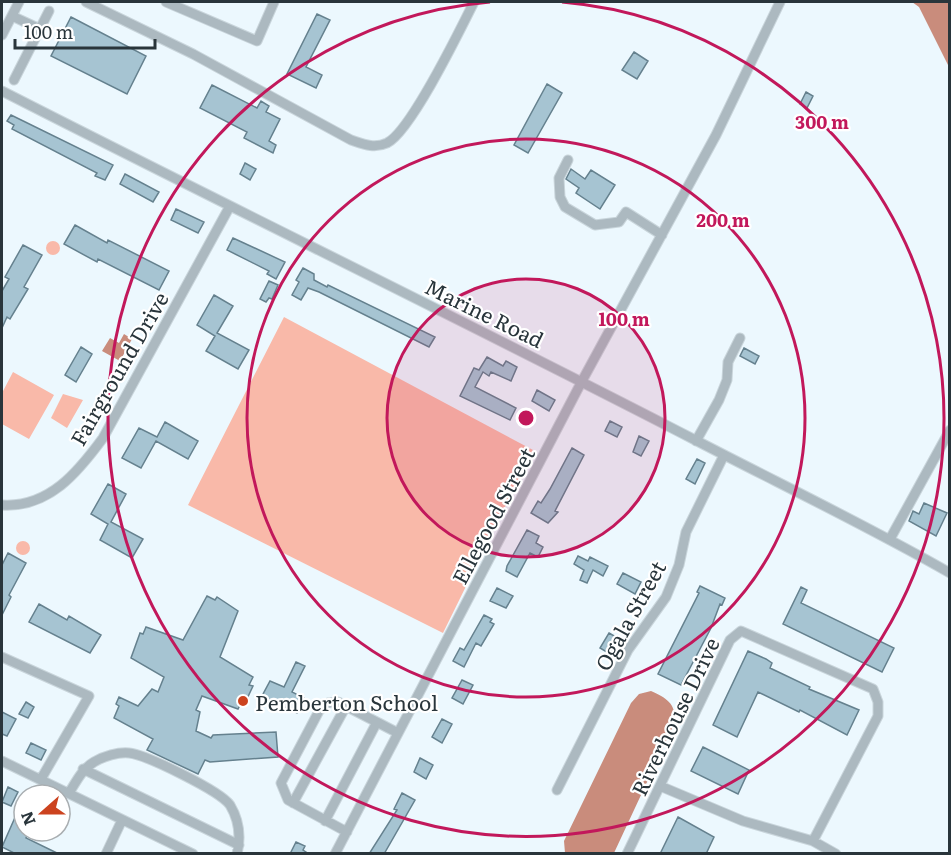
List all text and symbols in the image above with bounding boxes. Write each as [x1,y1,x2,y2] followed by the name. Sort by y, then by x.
[15,12,154,50] scale bar
[24,18,73,45] text: 100 m
[795,108,849,135] text: 300 m
[696,206,750,233] text: 200 m
[420,270,550,354] street label: Marine Road
[61,285,175,451] street label: Fairground Drive
[598,305,650,332] text: 100 m
[516,408,536,428] centre of rings
[443,441,541,589] street label: Ellegood Street
[586,554,672,676] street label: Ogala Street
[622,631,726,800] street label: Riverhouse Drive
[255,686,438,717] place label: Pemberton School
[236,694,250,708] marker: Pemberton School
[12,783,72,843] north arrow
[13,808,41,829] text: N

